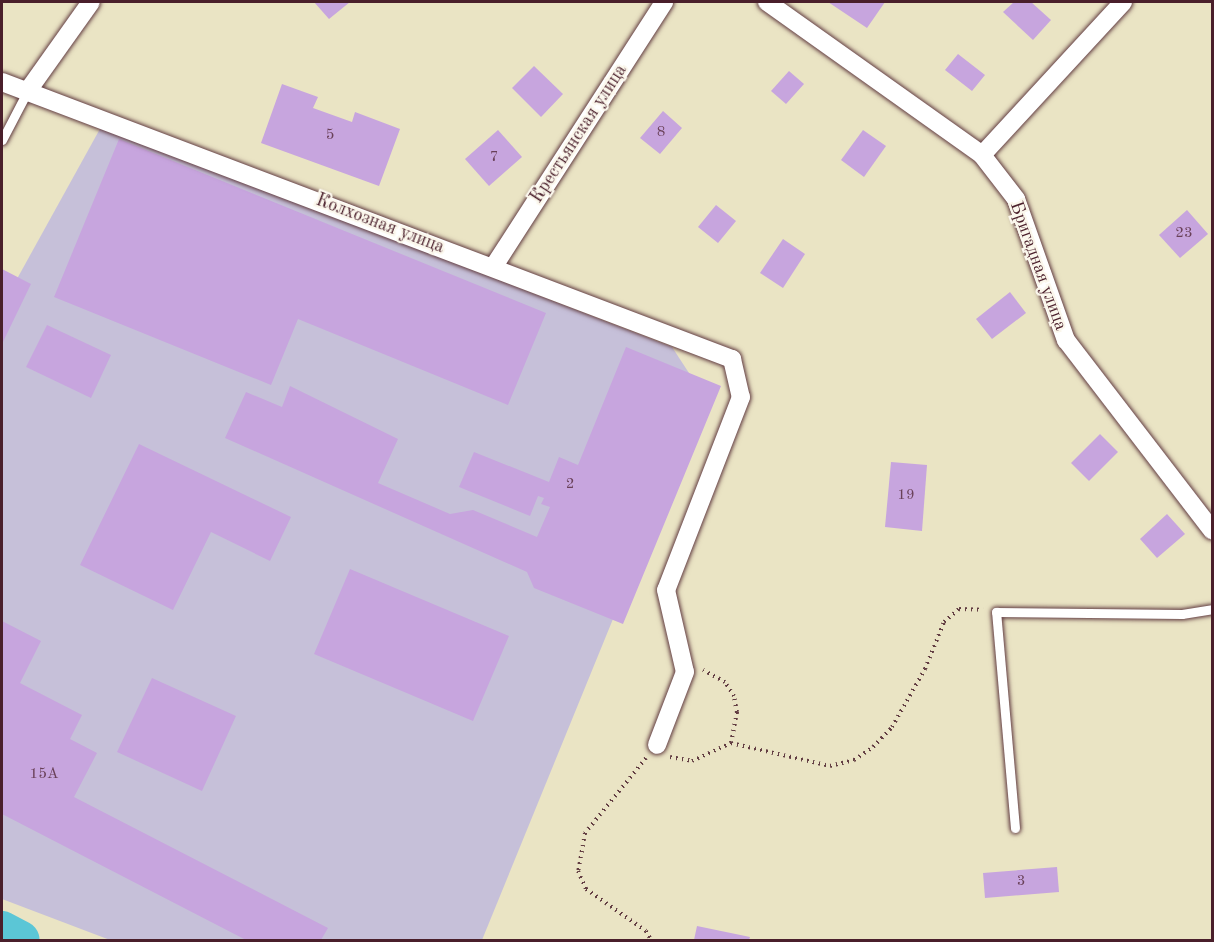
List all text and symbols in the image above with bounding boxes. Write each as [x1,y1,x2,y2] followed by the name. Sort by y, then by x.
[526,61,632,207] street label: Крестьянская улица
[657,124,665,142] house number: 8
[326,127,334,145] house number: 5
[490,149,498,167] house number: 7
[313,190,447,258] street label: Колхозная улица
[1005,198,1071,334] street label: Бригадная улица
[1175,225,1193,243] house number: 23
[566,476,574,494] house number: 2
[897,487,915,505] house number: 19
[30,766,58,784] house number: 15А
[1017,873,1025,891] house number: 3

